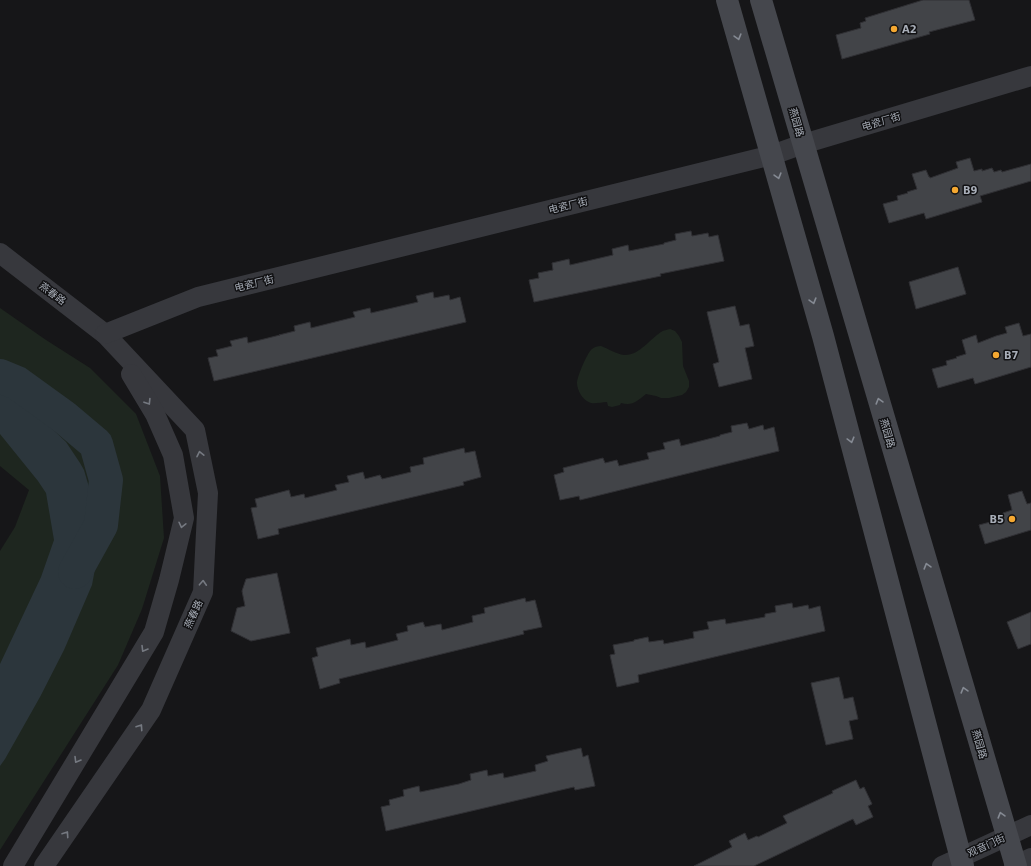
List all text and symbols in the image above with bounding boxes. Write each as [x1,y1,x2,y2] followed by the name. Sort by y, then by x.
[889,24,899,34] marker: A2
[902,24,917,35] place label: A2
[733,34,742,41] one-way arrow
[787,106,806,138] street label: 燕园路
[860,110,902,133] street label: 电瓷厂街
[773,173,781,179] one-way arrow
[950,185,960,195] marker: B9
[963,185,978,196] place label: B9
[547,195,589,216] street label: 电瓷厂街
[233,273,275,294] street label: 电瓷厂街
[37,280,68,307] street label: 燕春路
[808,297,817,304] one-way arrow
[991,350,1001,360] marker: B7
[1004,350,1019,361] place label: B7
[875,397,884,404] one-way arrow
[144,398,151,405] one-way arrow
[878,417,897,449] street label: 燕园路
[846,436,855,443] one-way arrow
[196,451,204,457] one-way arrow
[989,514,1004,525] place label: B5
[1007,514,1017,524] marker: B5
[179,522,187,529] one-way arrow
[923,562,932,569] one-way arrow
[199,580,208,586] one-way arrow
[182,598,205,630] street label: 燕春路
[141,645,149,652] one-way arrow
[960,687,969,694] one-way arrow
[135,724,142,731] one-way arrow
[970,728,989,760] street label: 燕园路
[74,756,81,763] one-way arrow
[997,812,1006,819] one-way arrow
[61,831,69,838] one-way arrow
[966,832,1007,859] street label: 观音门街

